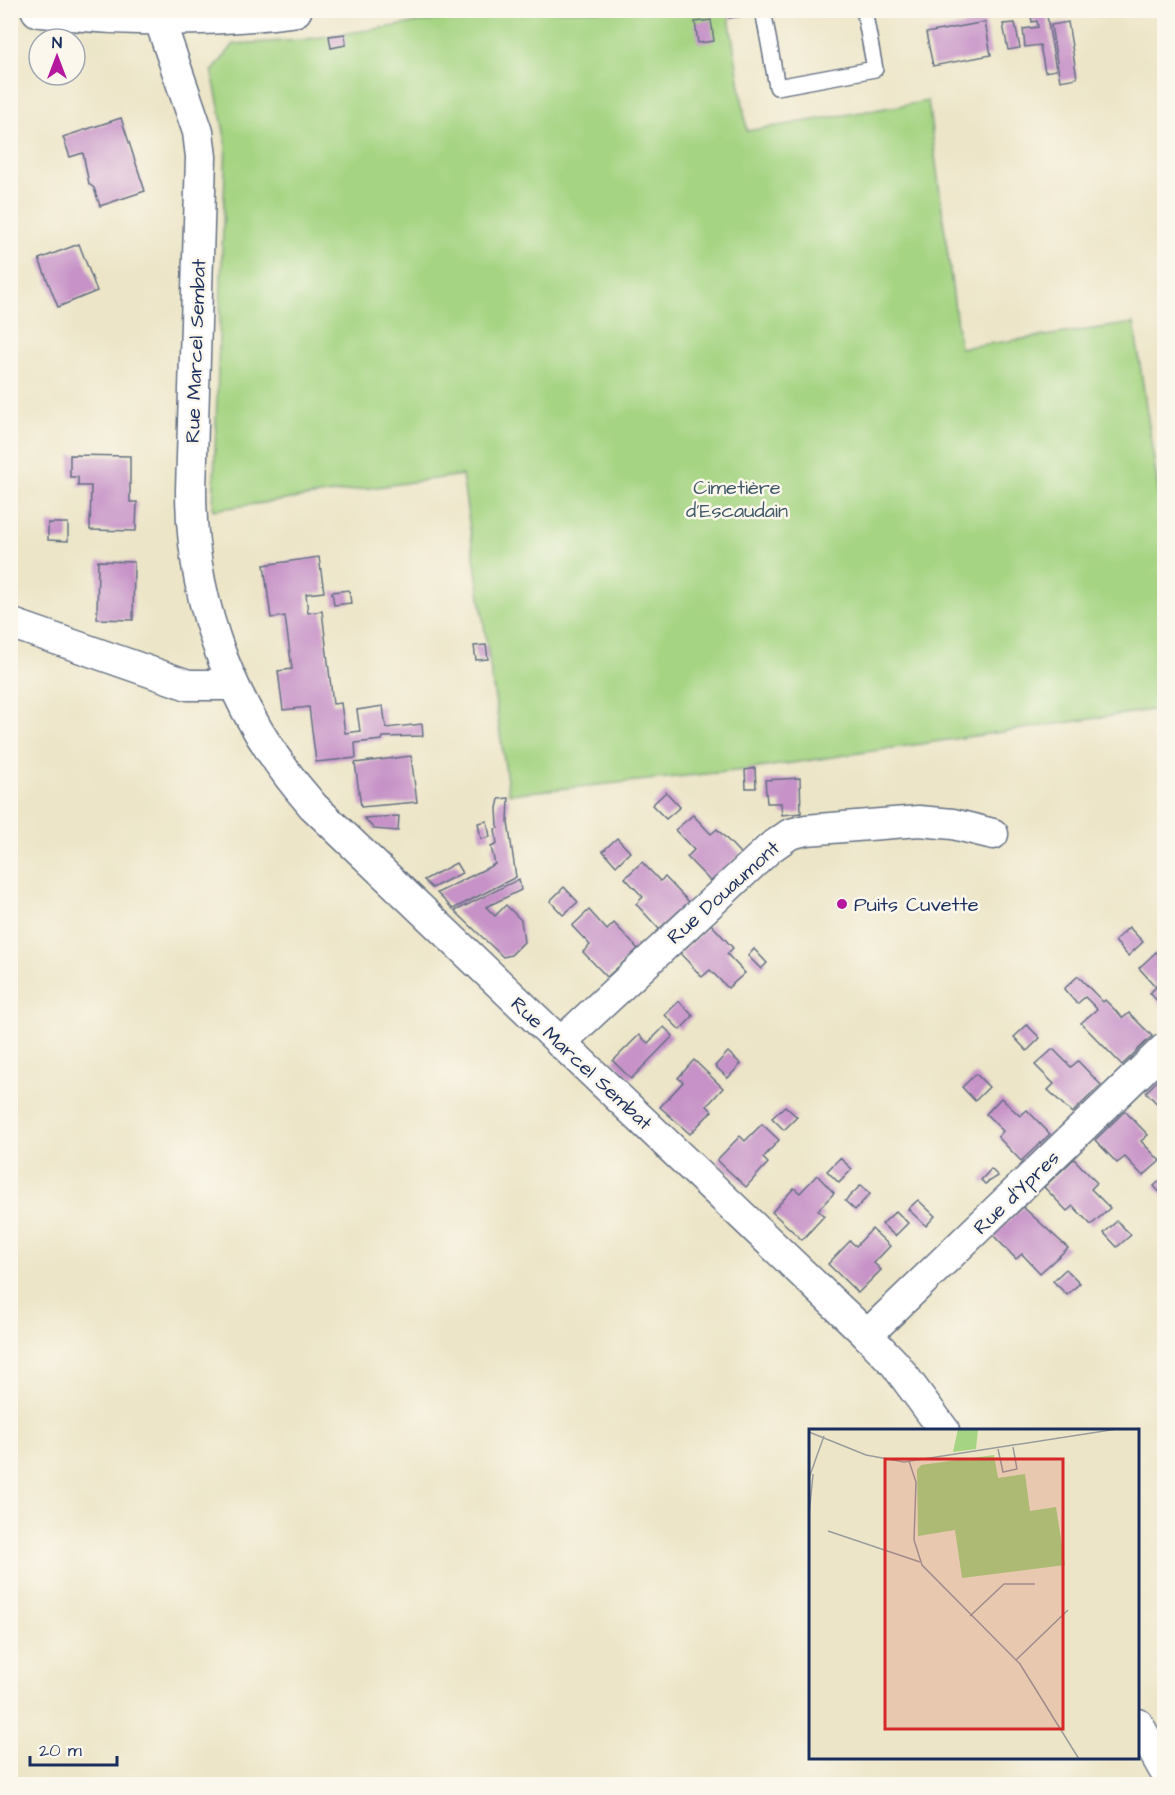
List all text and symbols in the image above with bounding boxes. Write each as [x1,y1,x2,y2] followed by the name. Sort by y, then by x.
[27,27,87,87] north arrow
[52,32,62,54] text: N
[179,258,213,444] street label: Rue Marcel Sembat
[686,474,788,525] park label: Cimetière d'Escaudain
[661,835,786,951] street label: Rue Douaumont
[854,891,979,919] place label: Puits Cuvette
[835,897,849,911] marker: Puits Cuvette
[504,991,658,1137] street label: Rue Marcel Sembat
[967,1144,1066,1241] street label: Rue d'Ypres
[809,1429,1139,1759] inset map
[30,1729,117,1767] scale bar
[39,1738,82,1763] text: 20 m

